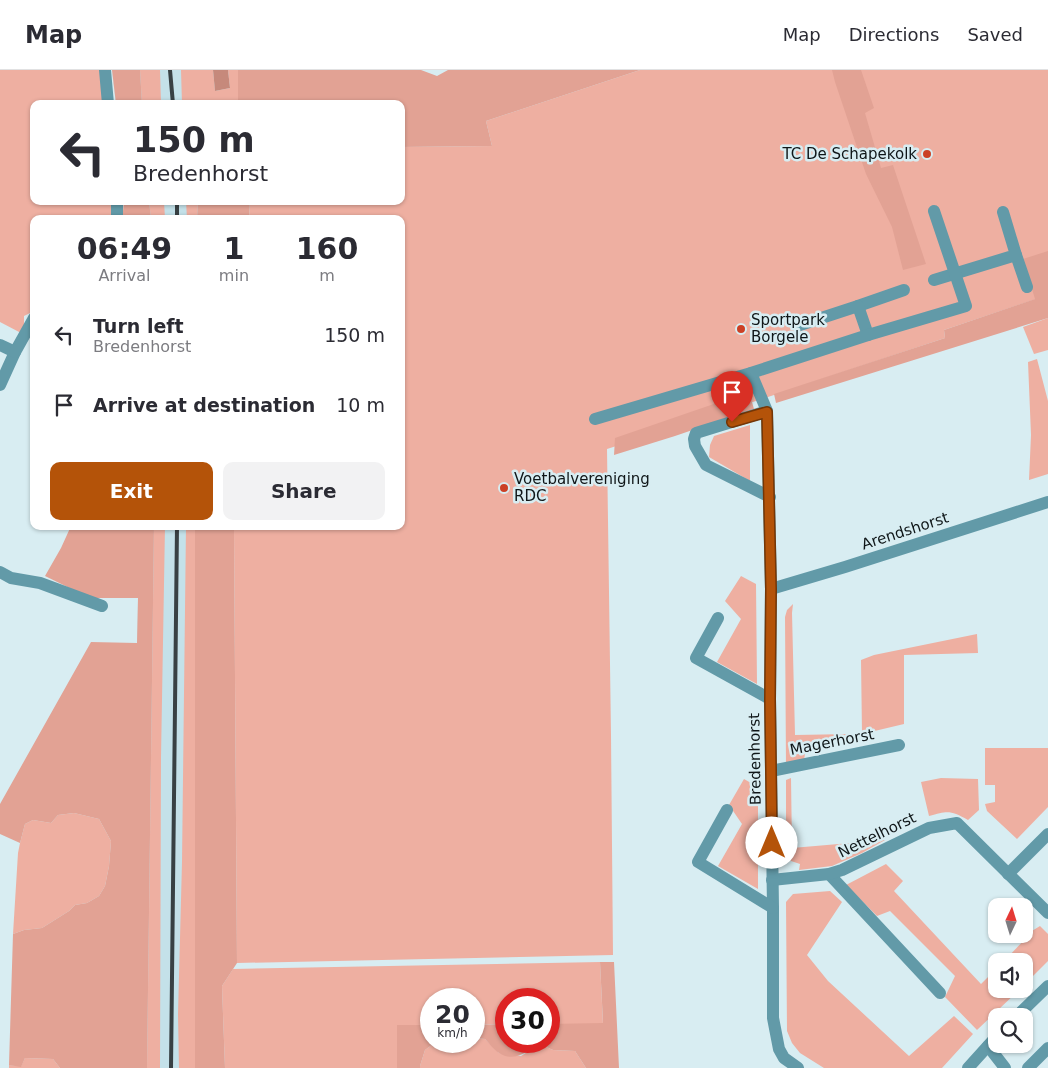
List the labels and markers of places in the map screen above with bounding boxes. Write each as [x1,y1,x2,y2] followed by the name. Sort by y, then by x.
[782,145,917,163] place label: TC De Schapekolk
[921,148,933,160] marker: TC De Schapekolk
[751,311,825,346] place label: Sportpark Borgele
[735,323,747,335] marker: Sportpark Borgele
[711,371,753,422] pin
[514,470,650,505] place label: Voetbalvereniging RDC
[498,482,510,494] marker: Voetbalvereniging RDC

